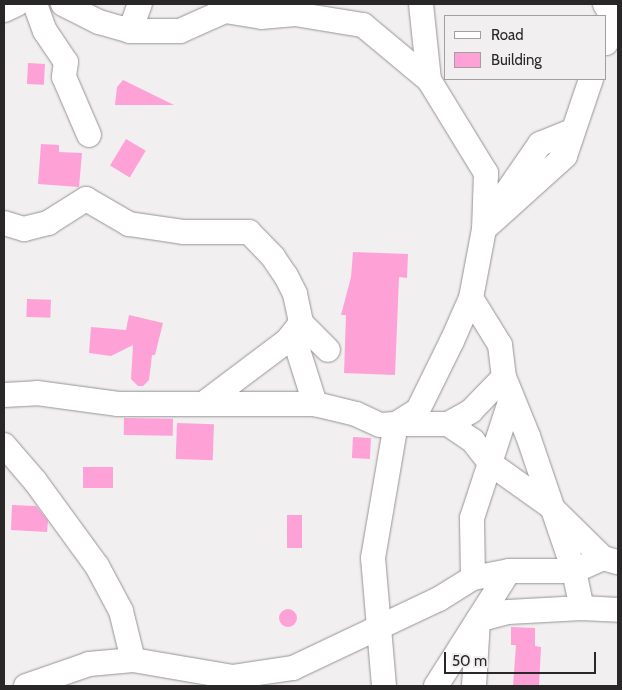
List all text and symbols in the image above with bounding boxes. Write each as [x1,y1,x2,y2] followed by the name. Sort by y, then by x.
[444,15,607,80] legend
[491,26,524,44] text: Road
[491,51,542,69] text: Building
[447,642,600,674] scale bar
[452,652,487,670] text: 50 m

